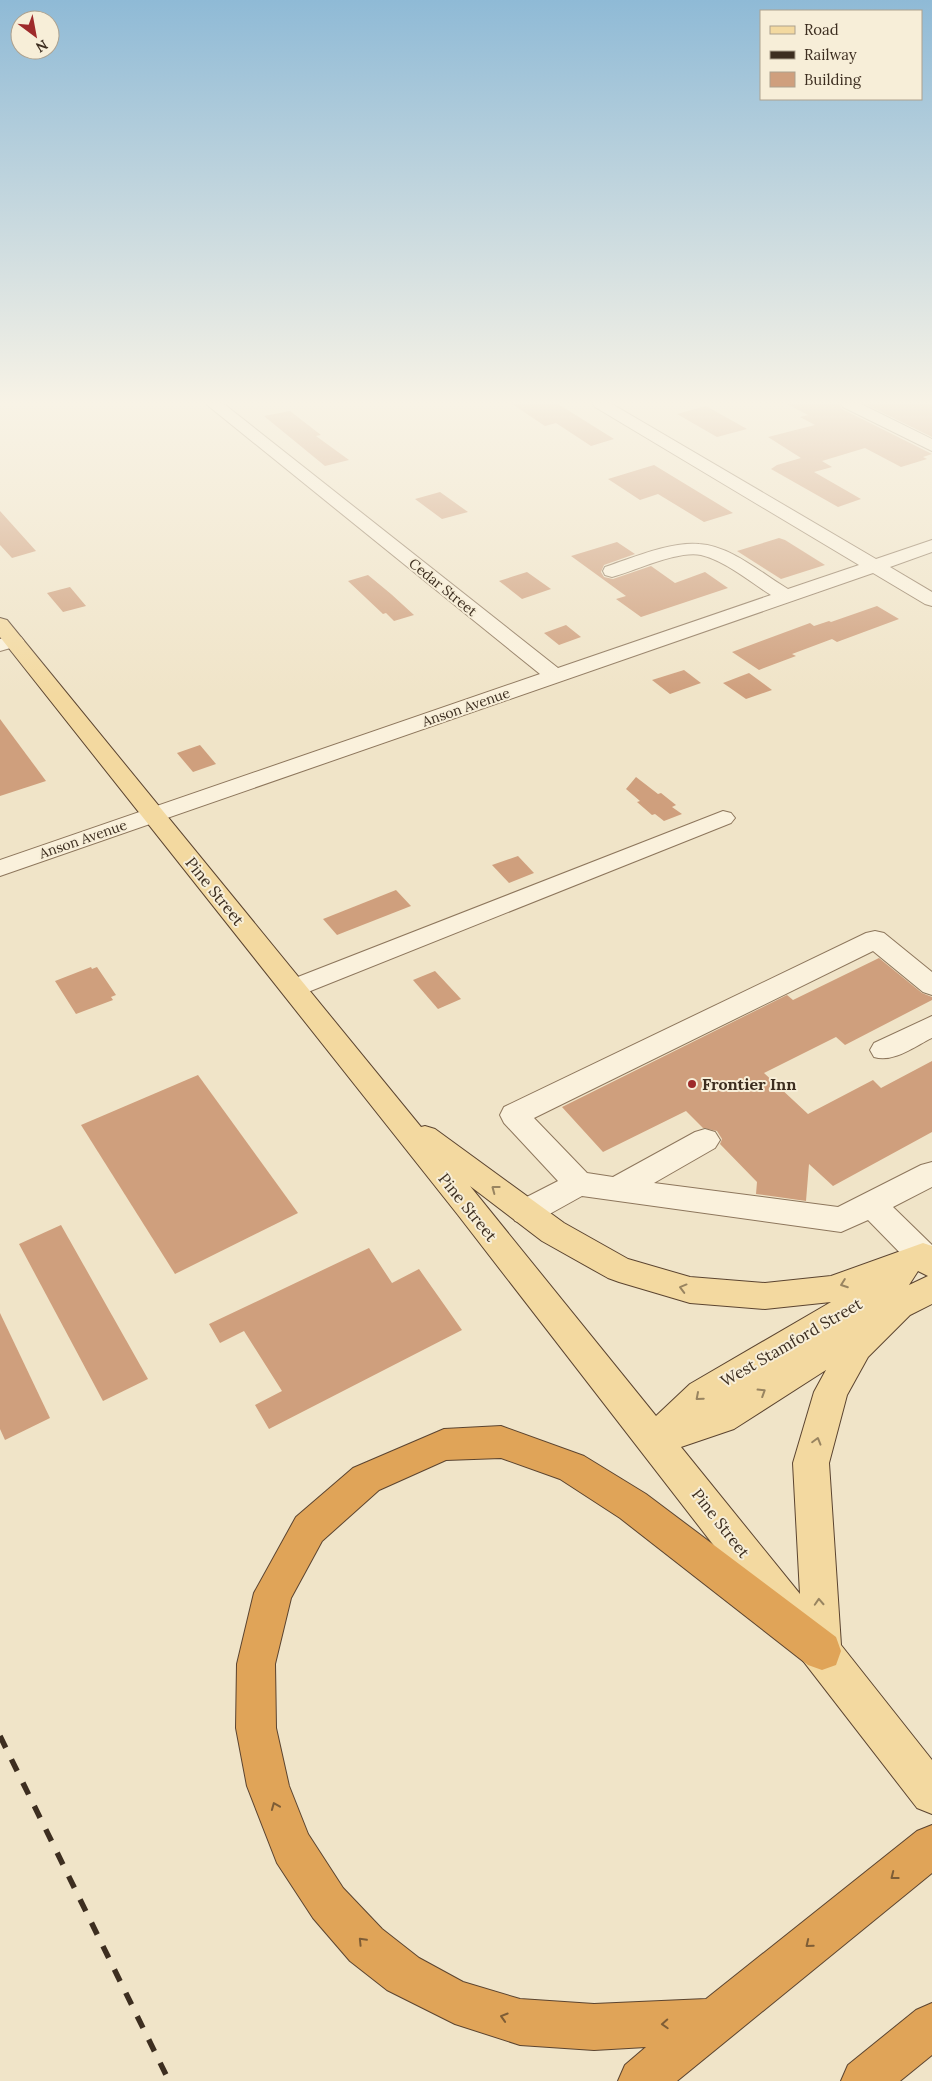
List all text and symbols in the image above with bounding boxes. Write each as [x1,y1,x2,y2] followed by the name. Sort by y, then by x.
[10,10,60,60] north arrow
[760,10,922,100] legend
[804,20,839,39] text: Road
[32,36,51,57] text: N
[804,45,857,64] text: Railway
[804,70,862,89] text: Building
[405,554,481,620] street label: Cedar Street
[419,683,513,731] street label: Anson Avenue
[36,815,130,863] street label: Anson Avenue
[181,853,249,930] street label: Pine Street
[702,1074,796,1094] place label: Frontier Inn
[686,1078,698,1090] marker: Frontier Inn
[434,1169,502,1246] street label: Pine Street
[491,1186,501,1195] one-way arrow
[840,1278,849,1289] one-way arrow
[679,1283,688,1294] one-way arrow
[717,1293,866,1391] street label: West Stamford Street
[757,1389,766,1399] one-way arrow
[696,1392,705,1400] one-way arrow
[811,1436,822,1445] one-way arrow
[688,1484,755,1562] street label: Pine Street
[814,1598,825,1606] one-way arrow
[271,1802,281,1810] one-way arrow
[891,1871,900,1879] one-way arrow
[359,1938,368,1947] one-way arrow
[806,1938,815,1946] one-way arrow
[500,2012,508,2022] one-way arrow
[661,2018,669,2029] one-way arrow

